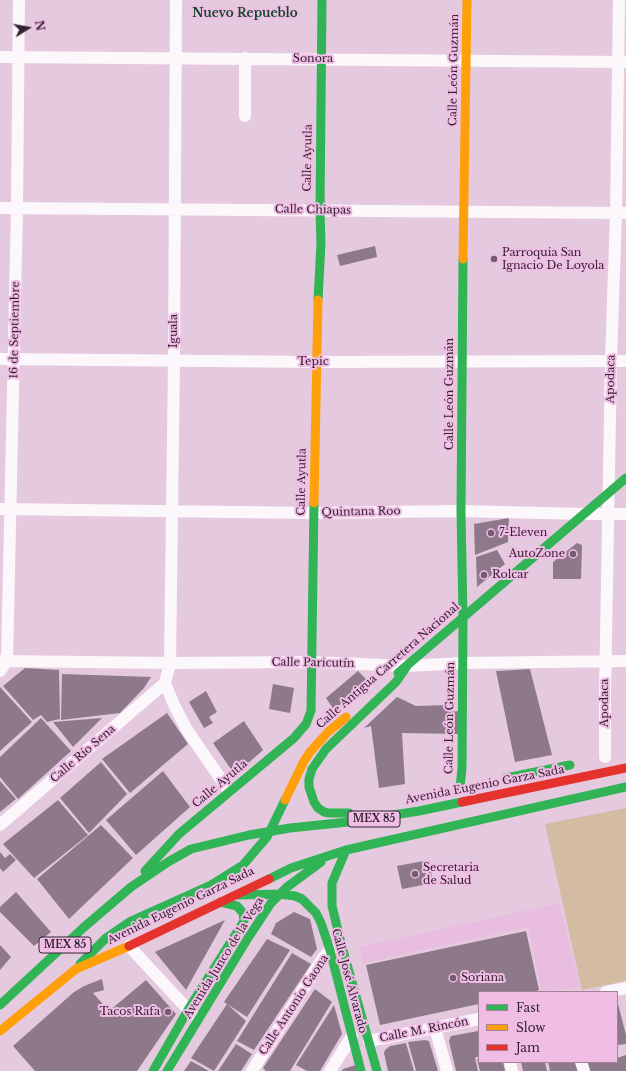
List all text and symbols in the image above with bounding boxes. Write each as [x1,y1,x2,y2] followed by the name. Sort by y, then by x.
[192,7,298,21] district label: Nuevo Repueblo
[8,8,48,48] north arrow
[446,14,462,126] street label: Calle León Guzmán
[32,19,48,32] text: N
[293,52,333,66] street label: Sonora
[301,124,315,192] street label: Calle Ayutla
[275,203,351,217] street label: Calle Chiapas
[502,246,604,272] place label: Parroquia San Ignacio De Loyola
[489,254,499,264] marker: Parroquia San Ignacio De Loyola
[8,281,22,379] street label: 16 de Septiembre
[167,314,181,348] street label: Iguala
[443,338,457,450] street label: Calle León Guzmán
[297,355,329,369] street label: Tepic
[604,355,618,403] street label: Apodaca
[295,448,309,516] street label: Calle Ayutla
[321,505,401,519] street label: Quintana Roo
[499,526,547,540] place label: 7-Eleven
[486,528,496,538] marker: 7-Eleven
[509,547,565,561] place label: AutoZone
[568,549,578,559] marker: AutoZone
[492,568,529,582] place label: Rolcar
[479,570,489,580] marker: Rolcar
[314,600,462,732] street label: Calle Antigua Carretera Nacional
[271,656,355,670] street label: Calle Paricutín
[442,662,458,774] street label: Calle León Guzmán
[598,679,612,727] street label: Apodaca
[48,722,118,786] street label: Calle Río Sena
[190,757,250,811] street label: Calle Ayutla
[404,763,566,807] street label: Avenida Eugenio Garza Sada
[348,811,400,827] road number: MEX 85
[423,861,479,887] place label: Secretaria de Salud
[106,865,256,947] street label: Avenida Eugenio Garza Sada
[410,869,420,879] marker: Secretaria de Salud
[181,895,267,1021] street label: Avenida Junco de la Vega
[329,927,369,1035] street label: Calle José Alvarado
[39,937,91,953] road number: MEX 85
[257,952,331,1058] street label: Calle Antonio Gaona
[461,971,504,985] place label: Soriana
[448,973,458,983] marker: Soriana
[478,991,618,1063] legend
[516,1000,540,1015] text: Fast
[100,1005,160,1019] place label: Tacos Rafa
[163,1007,173,1017] marker: Tacos Rafa
[378,1015,470,1045] street label: Calle M. Rincón
[516,1020,545,1035] text: Slow
[516,1040,540,1055] text: Jam

